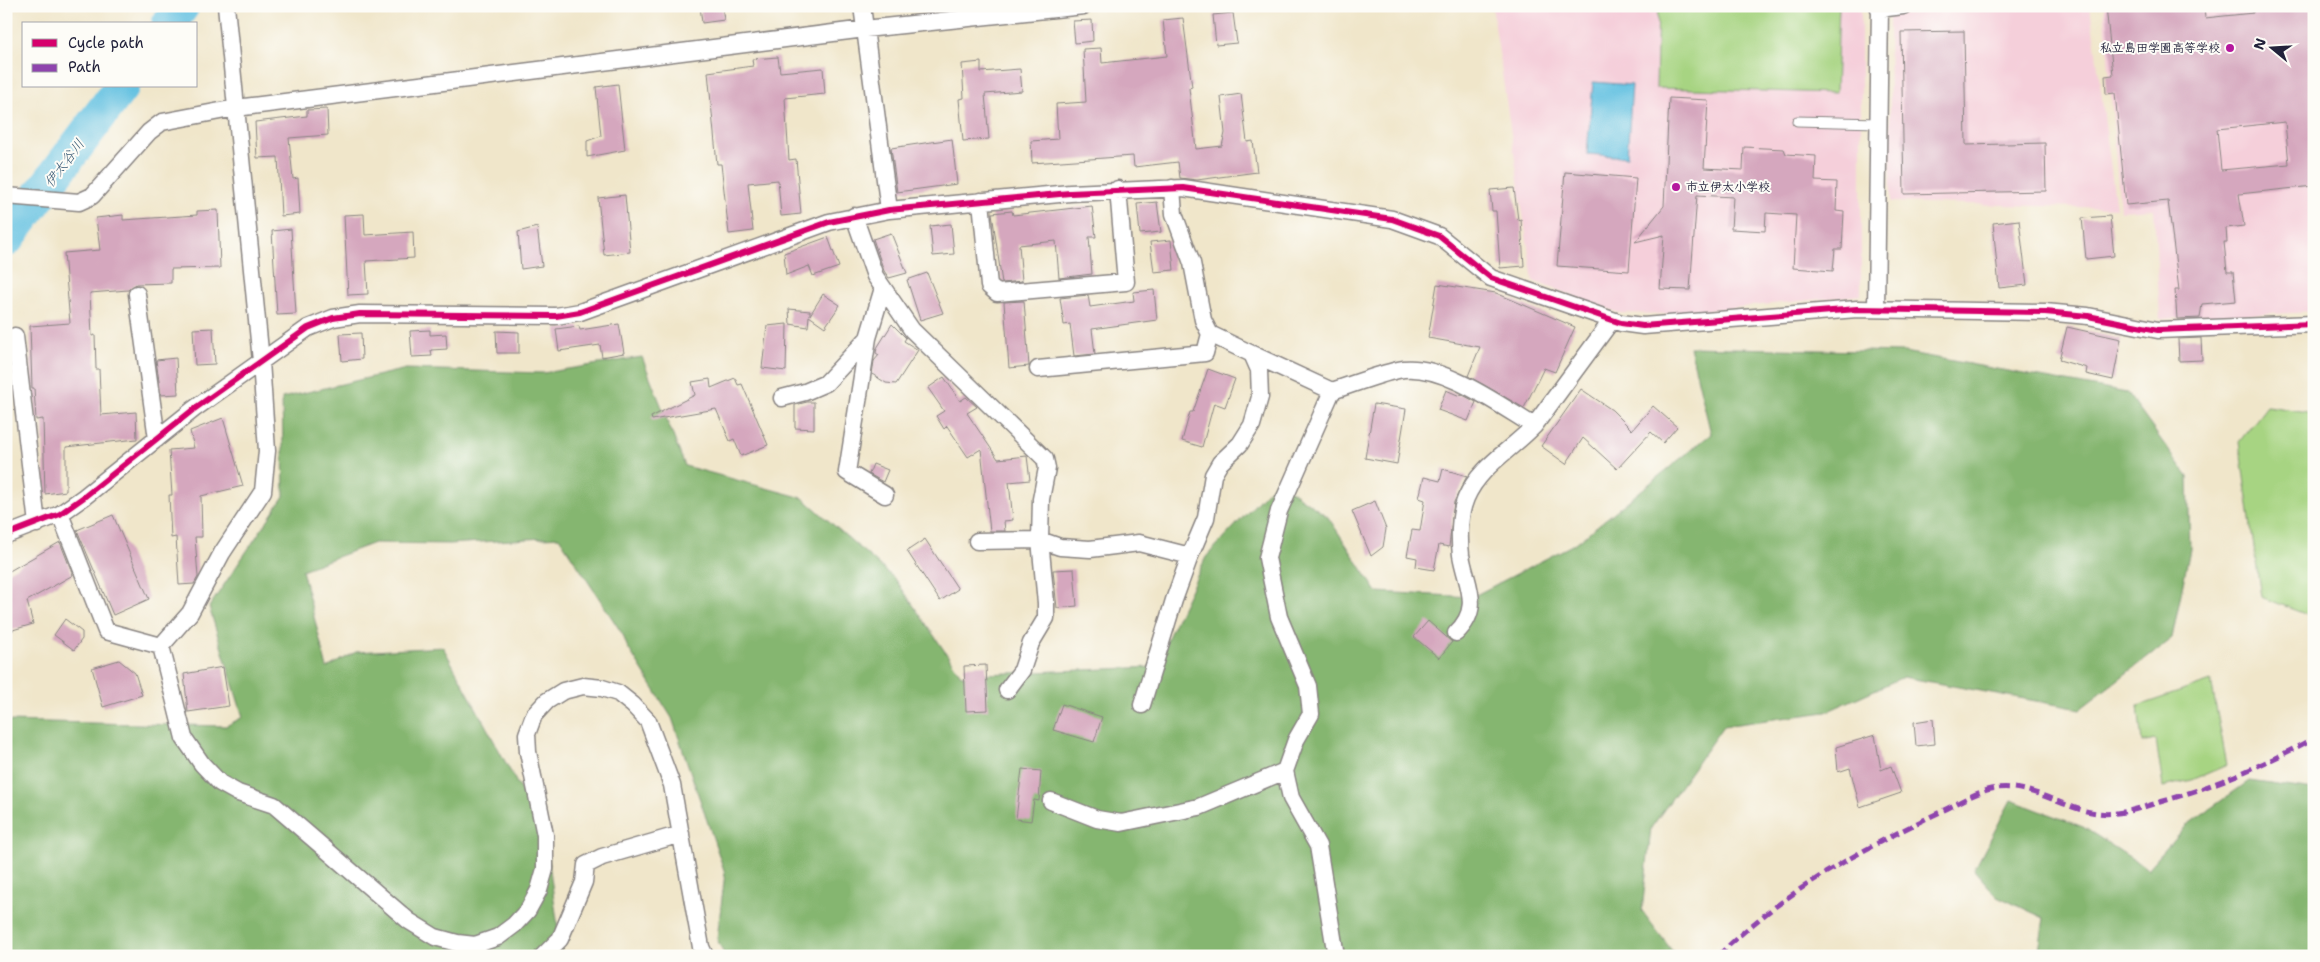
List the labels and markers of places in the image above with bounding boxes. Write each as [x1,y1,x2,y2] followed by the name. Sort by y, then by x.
[2100,40,2220,56] place label: 私立島田学園高等学校
[2224,42,2236,54] marker: 私立島田学園高等学校
[1686,179,1770,195] place label: 市立伊太小学校
[1670,181,1682,193] marker: 市立伊太小学校

